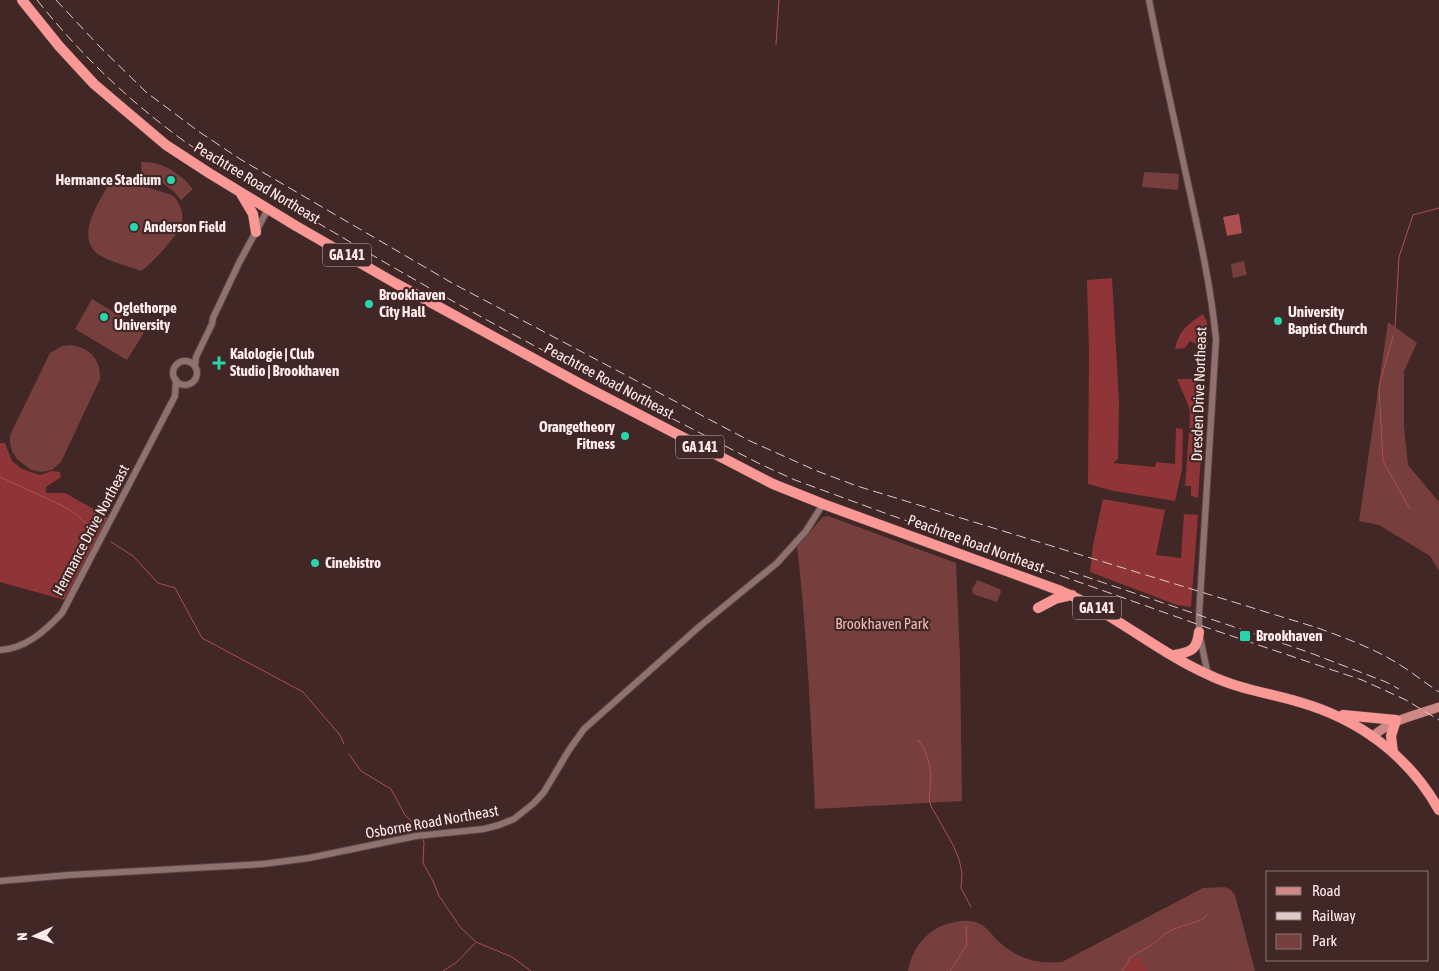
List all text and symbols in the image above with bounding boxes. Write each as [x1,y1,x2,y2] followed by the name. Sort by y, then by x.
[191,138,323,227] street label: Peachtree Road Northeast
[55,171,161,188] place label: Hermance Stadium
[165,174,177,186] marker: Hermance Stadium
[143,218,226,235] place label: Anderson Field
[128,221,140,233] marker: Anderson Field
[323,244,371,266] road number: GA 141
[379,286,446,320] place label: Brookhaven City Hall
[363,298,375,310] marker: Brookhaven City Hall
[114,299,177,333] place label: Oglethorpe University
[1288,303,1367,337] place label: University Baptist Church
[98,311,110,323] marker: Oglethorpe University
[1272,315,1284,327] marker: University Baptist Church
[1188,326,1209,462] street label: Dresden Drive Northeast
[542,339,677,422] street label: Peachtree Road Northeast
[230,345,339,379] place label: Kalologie | Club Studio | Brookhaven
[212,356,226,370] marker: Kalologie | Club Studio | Brookhaven
[539,418,616,452] place label: Orangetheory Fitness
[619,430,631,442] marker: Orangetheory Fitness
[676,436,724,458] road number: GA 141
[49,461,132,598] street label: Hermance Drive Northeast
[906,511,1047,576] street label: Peachtree Road Northeast
[325,554,381,571] place label: Cinebistro
[309,557,321,569] marker: Cinebistro
[1073,596,1121,620] road number: GA 141
[835,615,929,632] park label: Brookhaven Park
[1256,627,1323,644] place label: Brookhaven
[1238,629,1252,643] marker: Brookhaven
[364,801,500,842] street label: Osborne Road Northeast
[1266,871,1429,961] legend
[1312,882,1341,899] text: Road
[1312,907,1356,924] text: Railway
[10,911,60,961] north arrow
[14,932,30,941] text: N
[1312,932,1337,949] text: Park

